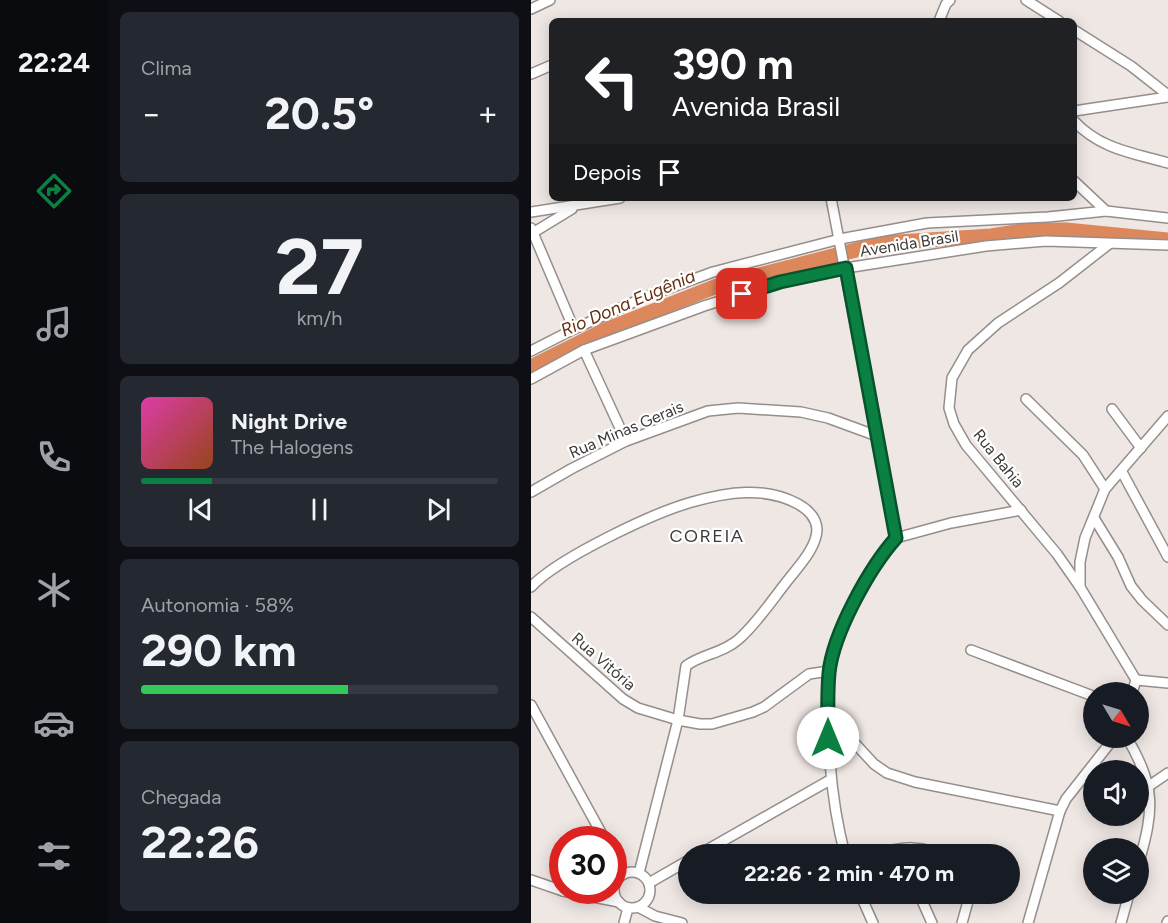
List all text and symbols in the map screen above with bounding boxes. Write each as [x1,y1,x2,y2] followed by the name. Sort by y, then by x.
[672,39,794,90] text: 390 m
[573,42,651,120] icon: left
[18,46,90,79] text: 22:24
[141,56,192,80] text: Clima
[265,86,374,140] text: 20.5°
[672,90,840,123] text: Avenida Brasil
[141,94,162,133] text: −
[477,94,498,133] text: +
[653,156,686,189] icon: arrive
[573,159,641,186] text: Depois
[33,170,75,212] icon: directions
[275,220,364,314] text: 27
[858,226,960,261] street label: Avenida Brasil
[557,265,699,341] water label: Rio Dona Eugênia
[716,268,767,319] pin
[725,277,758,310] icon: arrive
[33,303,75,345] icon: music
[297,306,342,330] text: km/h
[566,397,686,462] street label: Rua Minas Gerais
[231,408,347,435] text: Night Drive
[969,425,1028,491] street label: Rua Bahia
[231,435,353,459] text: The Halogens
[33,436,75,478] icon: phone
[184,493,217,526] icon: previous
[303,493,336,526] icon: pause
[422,493,455,526] icon: next
[670,525,744,547] district label: COREIA
[33,569,75,611] icon: climate
[141,593,294,617] text: Autonomia · 58%
[141,623,296,677] text: 290 km
[568,628,640,694] street label: Rua Vitória
[1083,682,1149,748] north arrow
[1083,682,1149,904] map controls
[33,702,75,744] icon: car
[796,706,860,770] position arrow
[1083,760,1149,826] button: sound
[141,785,221,809] text: Chegada
[141,815,259,869] text: 22:26
[549,826,627,904] speed limit sign: 30
[33,835,75,877] icon: filters
[1083,838,1149,904] button: layers
[744,860,954,887] text: 22:26 · 2 min · 470 m

